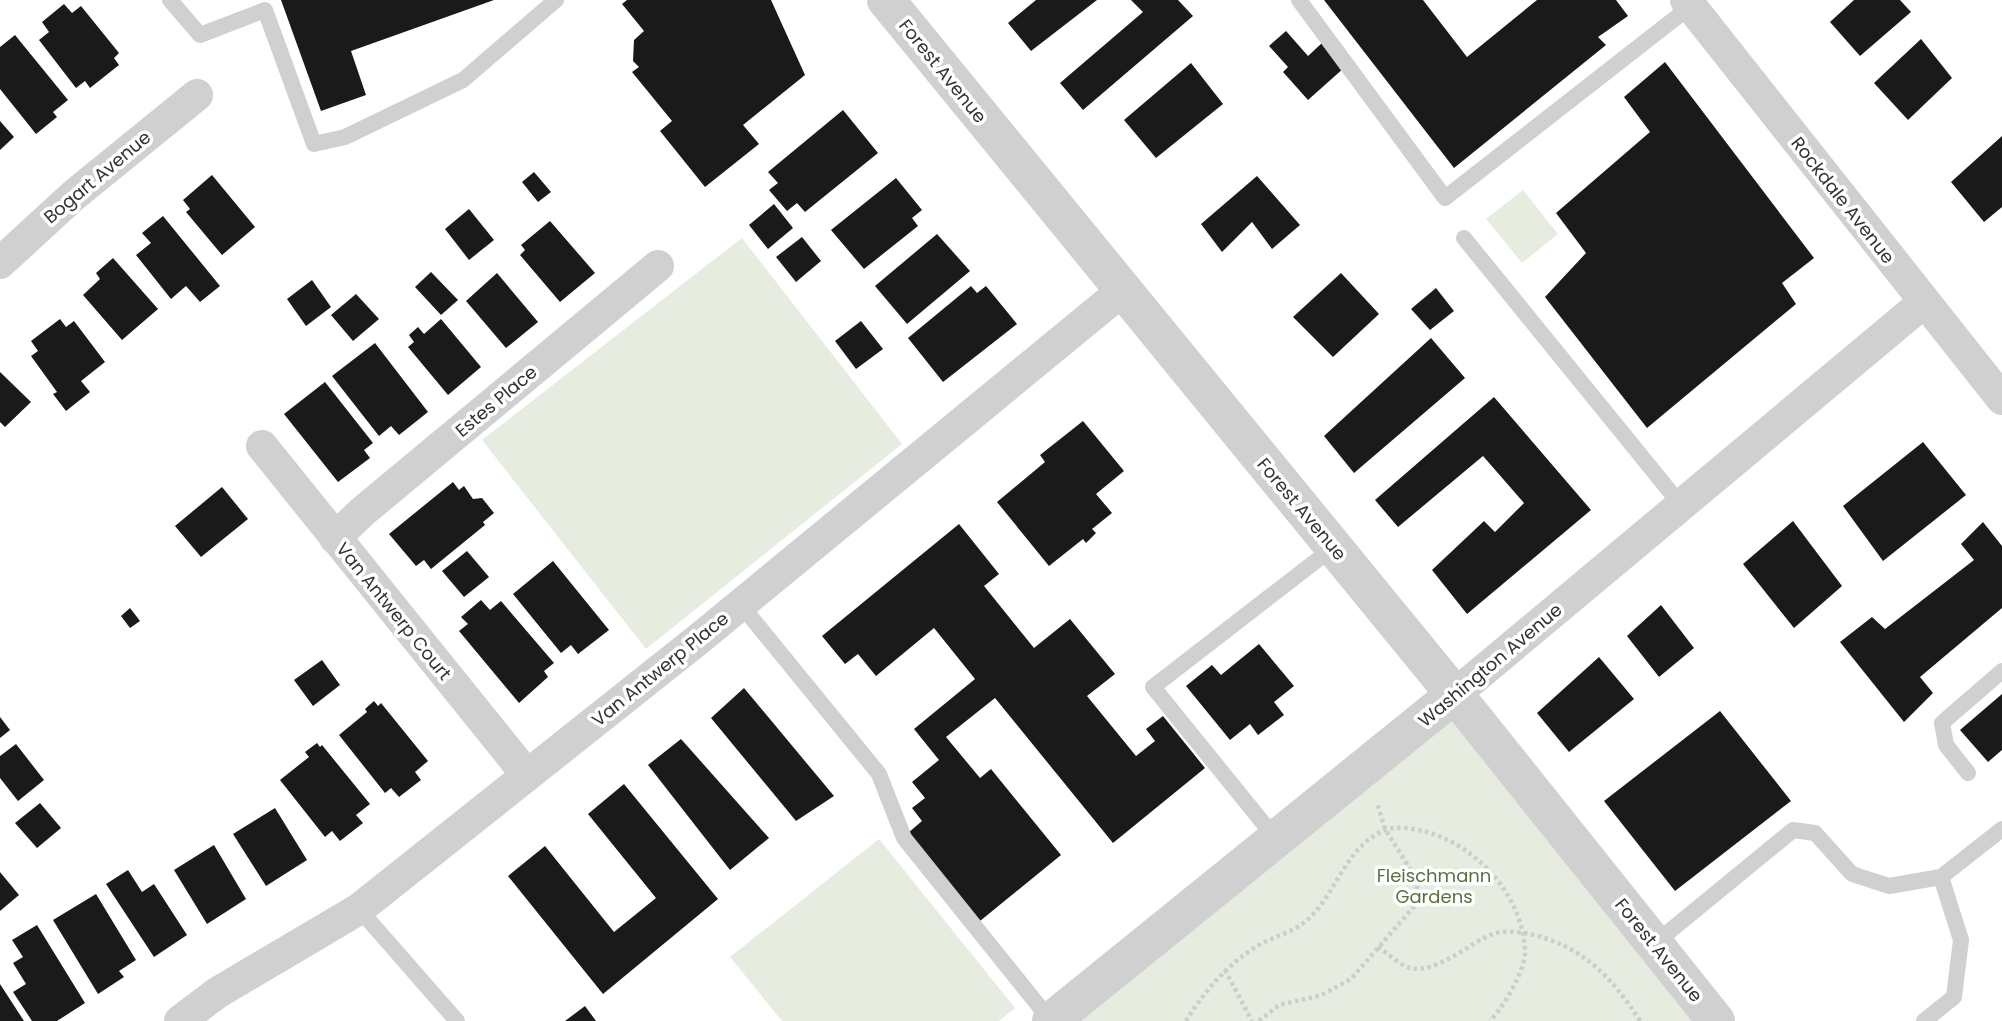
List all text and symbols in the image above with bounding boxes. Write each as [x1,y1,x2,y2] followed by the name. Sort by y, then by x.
[893,14,993,128] street label: Forest Avenue
[38,125,156,229] street label: Bogart Avenue
[1785,131,1901,269] street label: Rockdale Avenue
[450,359,542,443] street label: Estes Place
[1252,452,1352,566] street label: Forest Avenue
[331,537,457,685] street label: Van Antwerp Court
[1413,597,1567,733] street label: Washington Avenue
[586,606,734,732] street label: Van Antwerp Place
[1377,863,1491,909] park label: Fleischmann Gardens
[1609,893,1709,1007] street label: Forest Avenue

